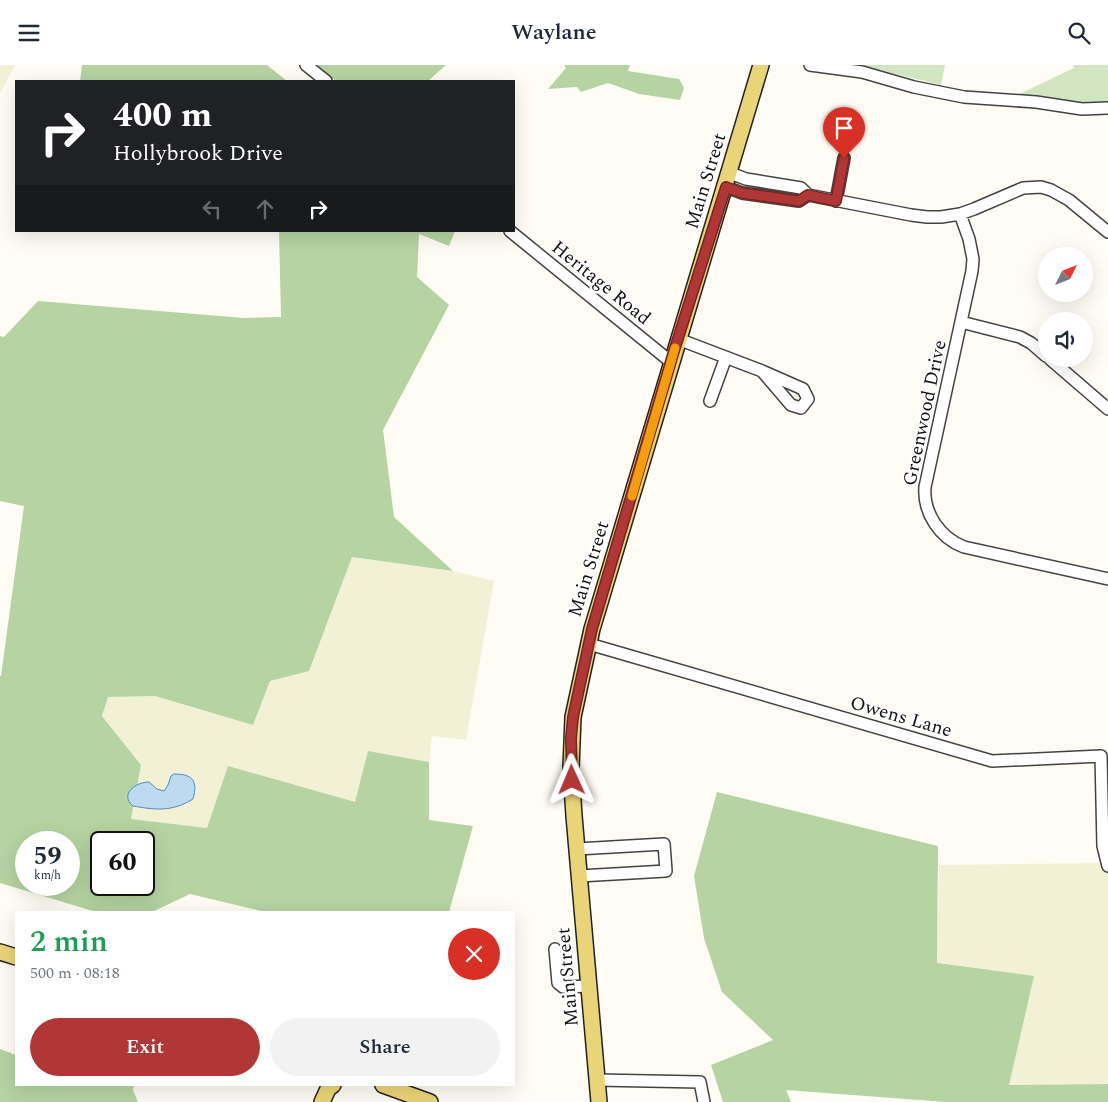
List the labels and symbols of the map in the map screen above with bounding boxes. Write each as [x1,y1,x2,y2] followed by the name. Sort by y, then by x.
[823,107,865,158] pin
[678,129,734,233] street label: Main Street
[545,234,657,332] street label: Heritage Road
[1038,247,1092,303] north arrow
[895,337,955,489] street label: Greenwood Drive
[561,517,617,621] street label: Main Street
[847,689,955,745] street label: Owens Lane
[545,753,597,805] position arrow
[90,831,155,896] speed limit sign: 60
[549,926,587,1028] street label: Main Street

